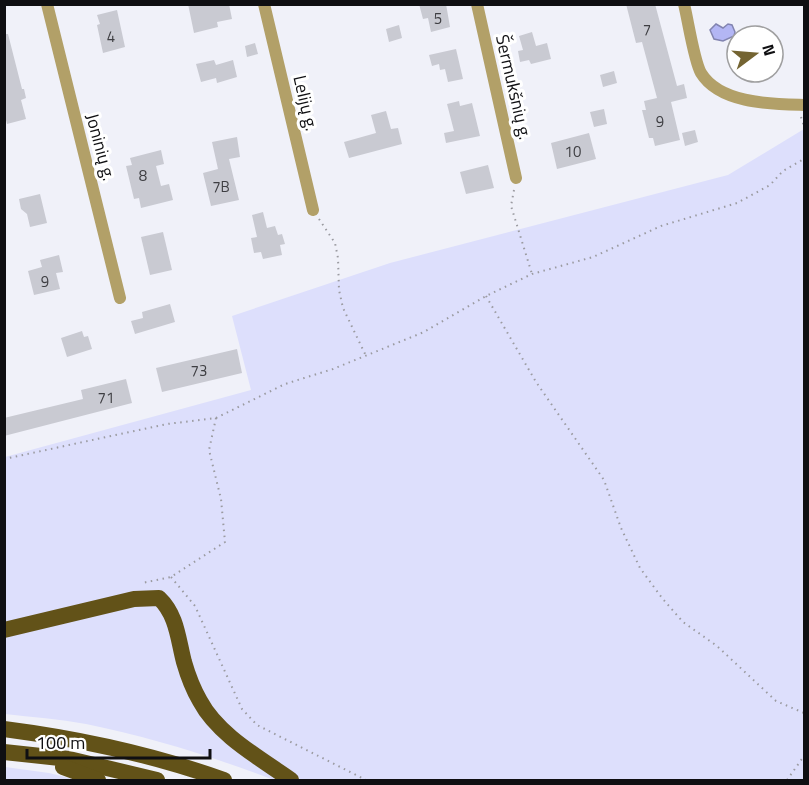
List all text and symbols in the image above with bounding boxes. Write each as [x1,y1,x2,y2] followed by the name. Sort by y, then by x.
[434,7,442,30] house number: 5
[643,18,651,41] house number: 7
[725,24,785,84] north arrow
[107,25,115,48] house number: 4
[489,32,539,142] street label: Šermukšnių g.
[756,41,782,59] text: N
[287,73,325,133] street label: Lelijų g.
[79,110,123,184] street label: Joninių g.
[656,110,664,133] house number: 9
[565,140,581,163] house number: 10
[139,164,147,187] house number: 8
[212,175,230,198] house number: 7B
[41,270,49,293] house number: 9
[191,359,207,382] house number: 73
[98,386,114,409] house number: 71
[27,722,210,760] scale bar
[36,729,85,756] text: 100 m

